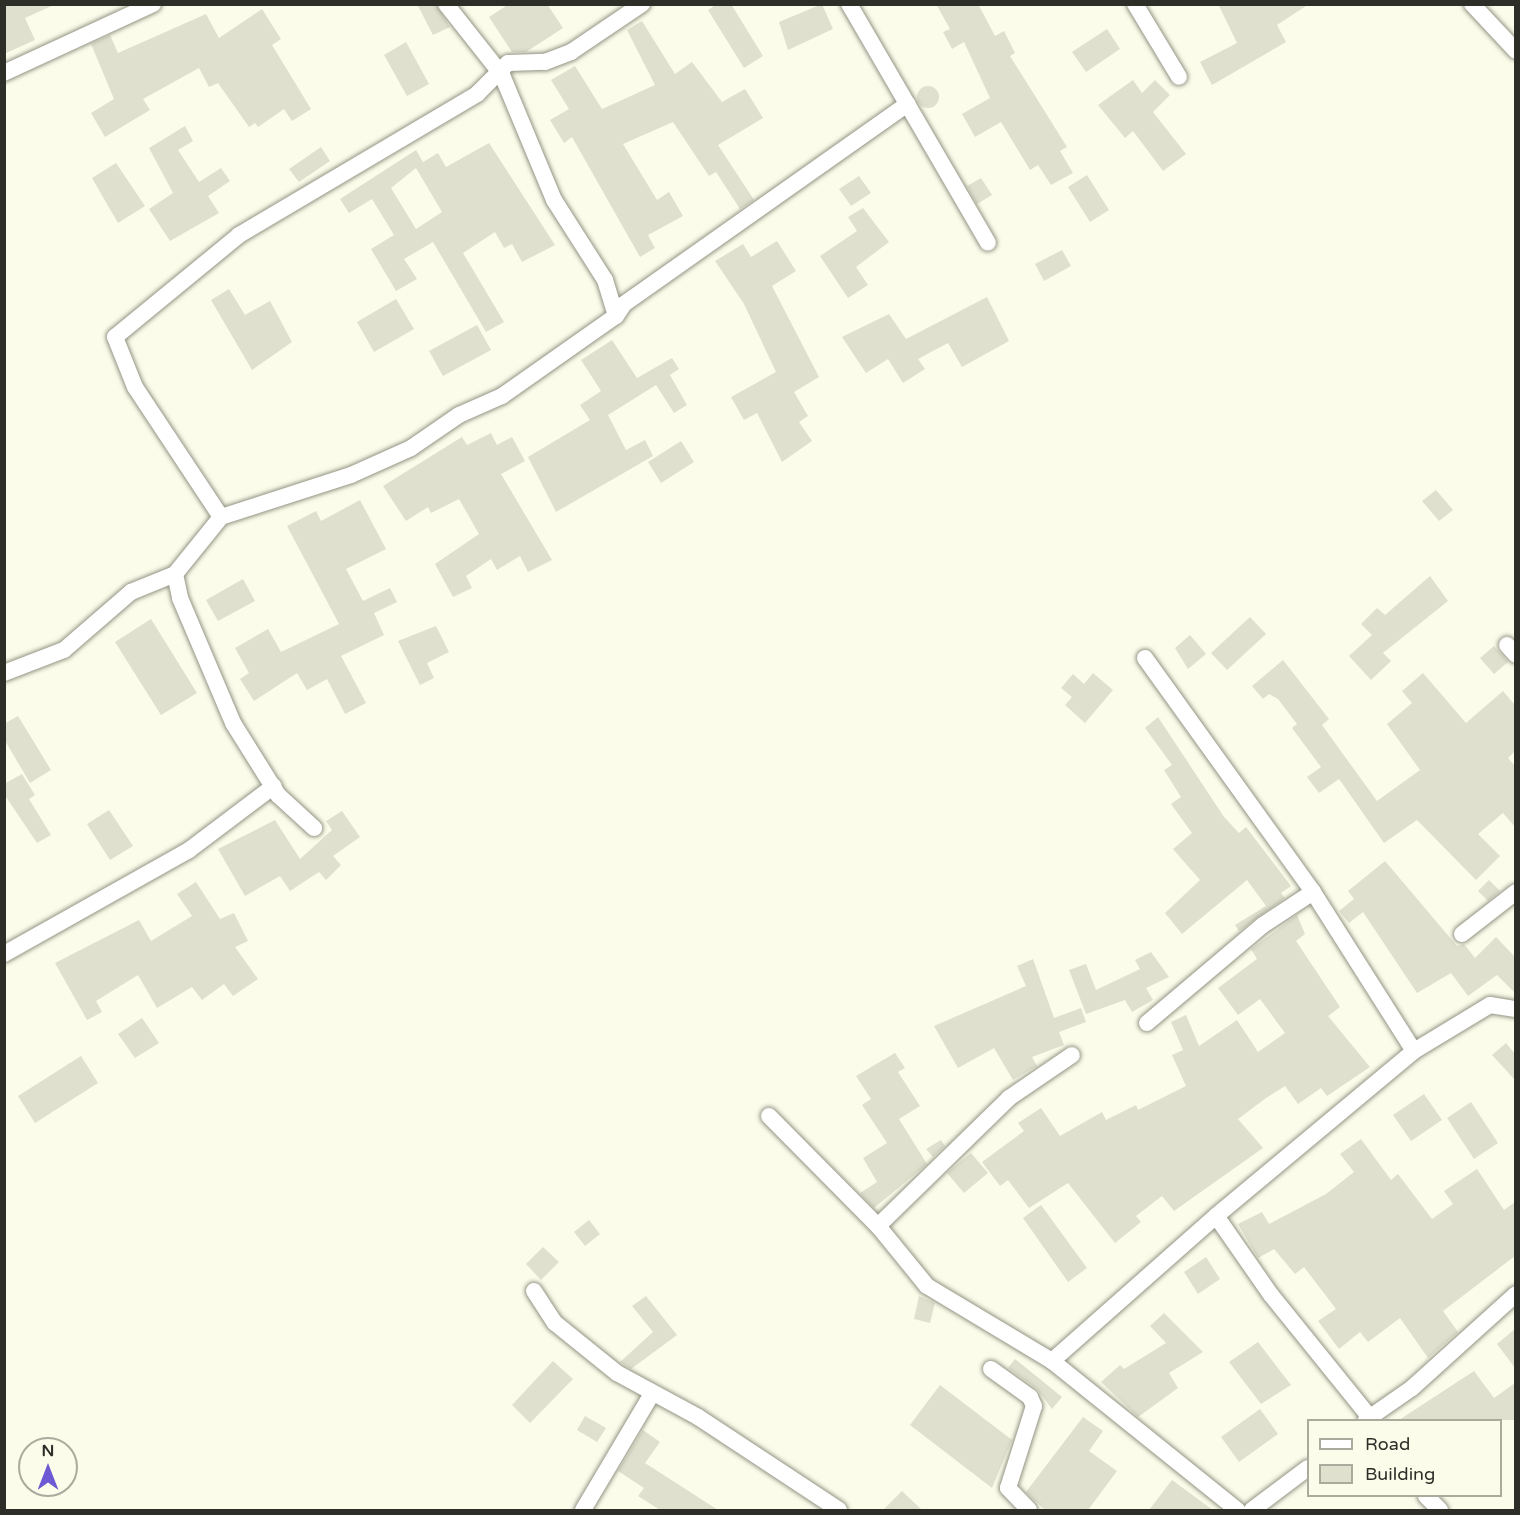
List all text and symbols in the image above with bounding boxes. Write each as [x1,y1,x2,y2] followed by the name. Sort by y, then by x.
[1307,1419,1502,1497] legend
[1365,1433,1410,1455] text: Road
[18,1437,78,1497] north arrow
[42,1441,54,1461] text: N
[1365,1463,1435,1485] text: Building

